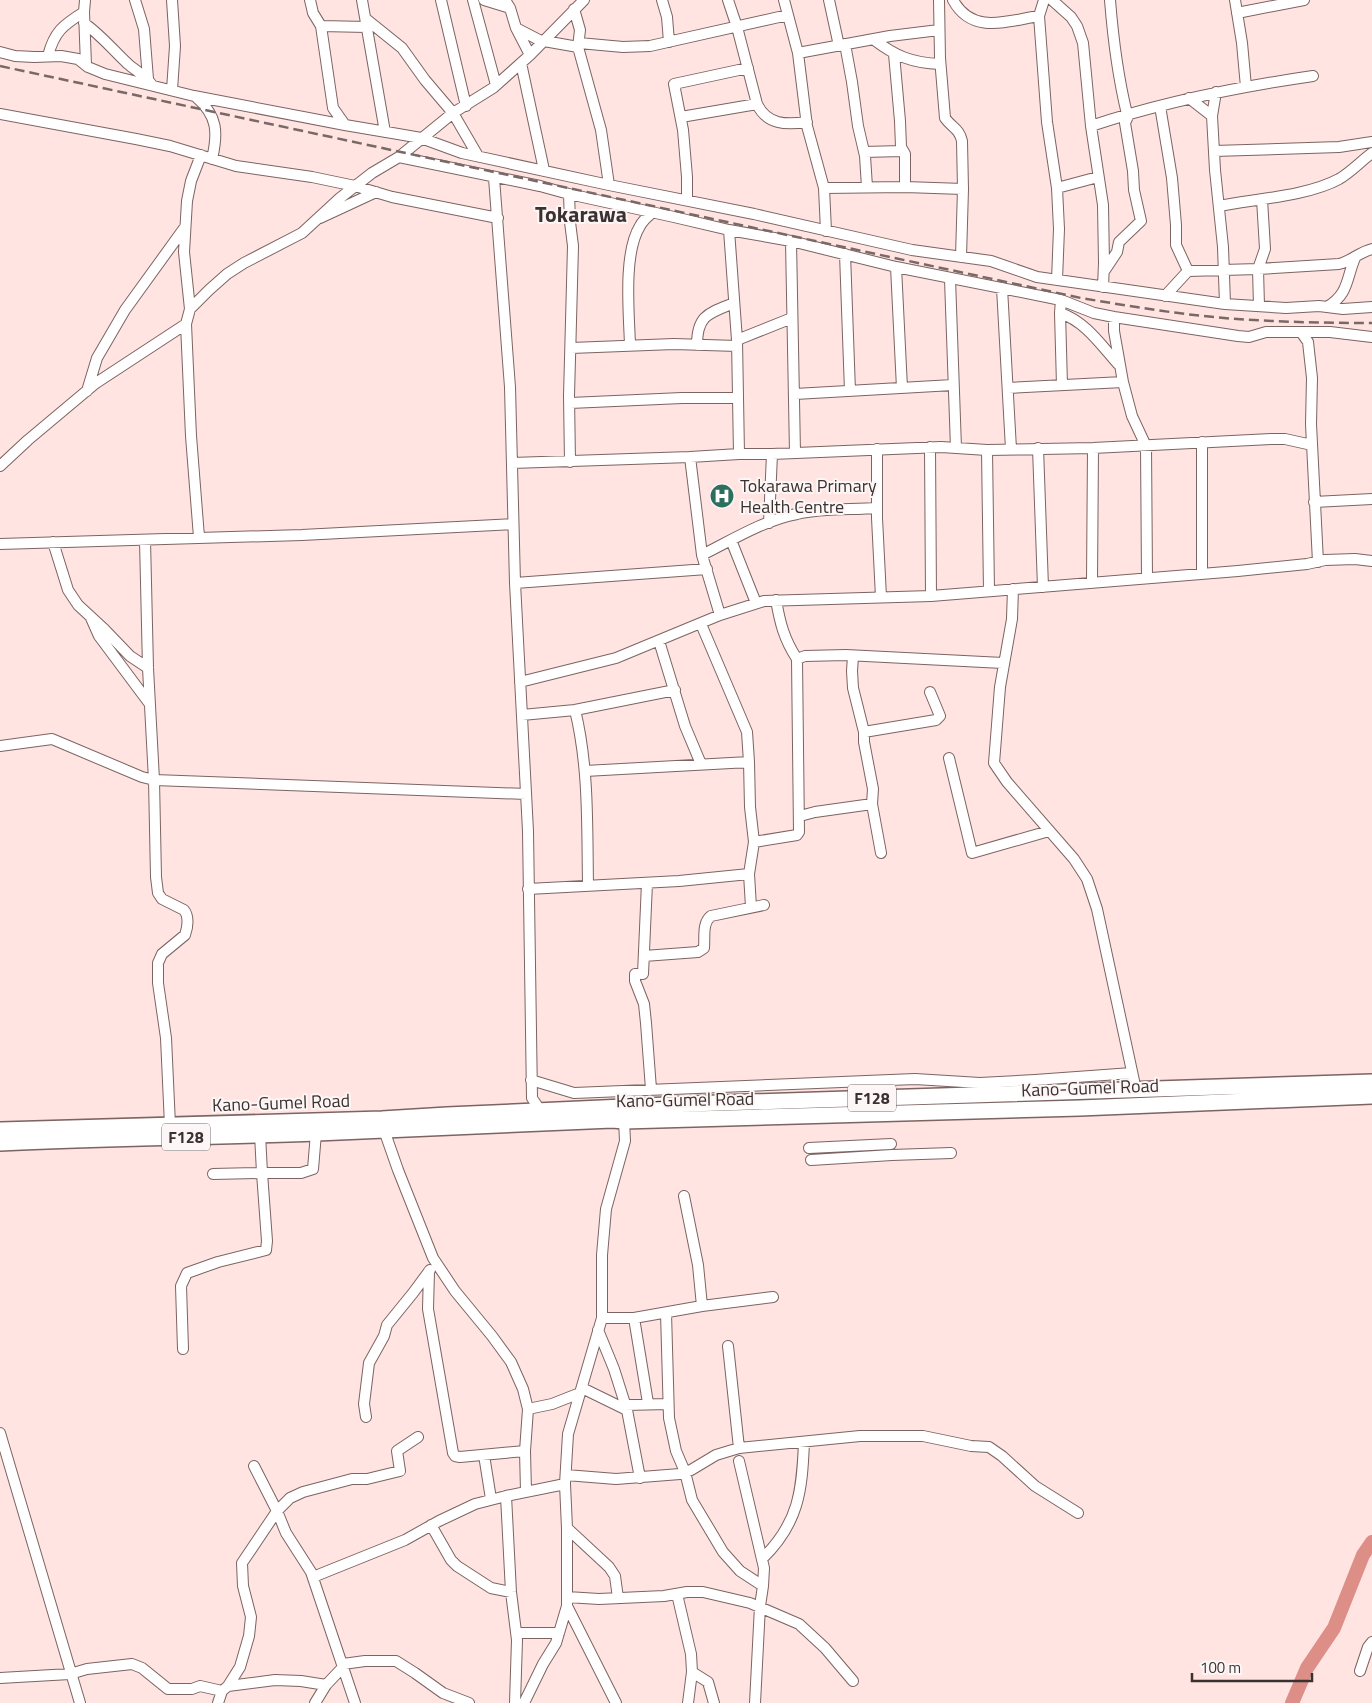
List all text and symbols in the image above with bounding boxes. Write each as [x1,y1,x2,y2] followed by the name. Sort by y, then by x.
[535,197,627,231] district label: Tokarawa
[740,472,877,520] place label: Tokarawa Primary Health Centre
[709,483,735,509] hospital icon: Tokarawa Primary Health Centre
[1020,1072,1160,1103] street label: Kano-Gumel Road
[848,1084,896,1112] road number: F128
[616,1085,754,1114] street label: Kano-Gumel Road
[211,1087,351,1118] street label: Kano-Gumel Road
[162,1124,210,1150] road number: F128
[1192,1650,1312,1682] scale bar
[1200,1656,1241,1679] text: 100 m

